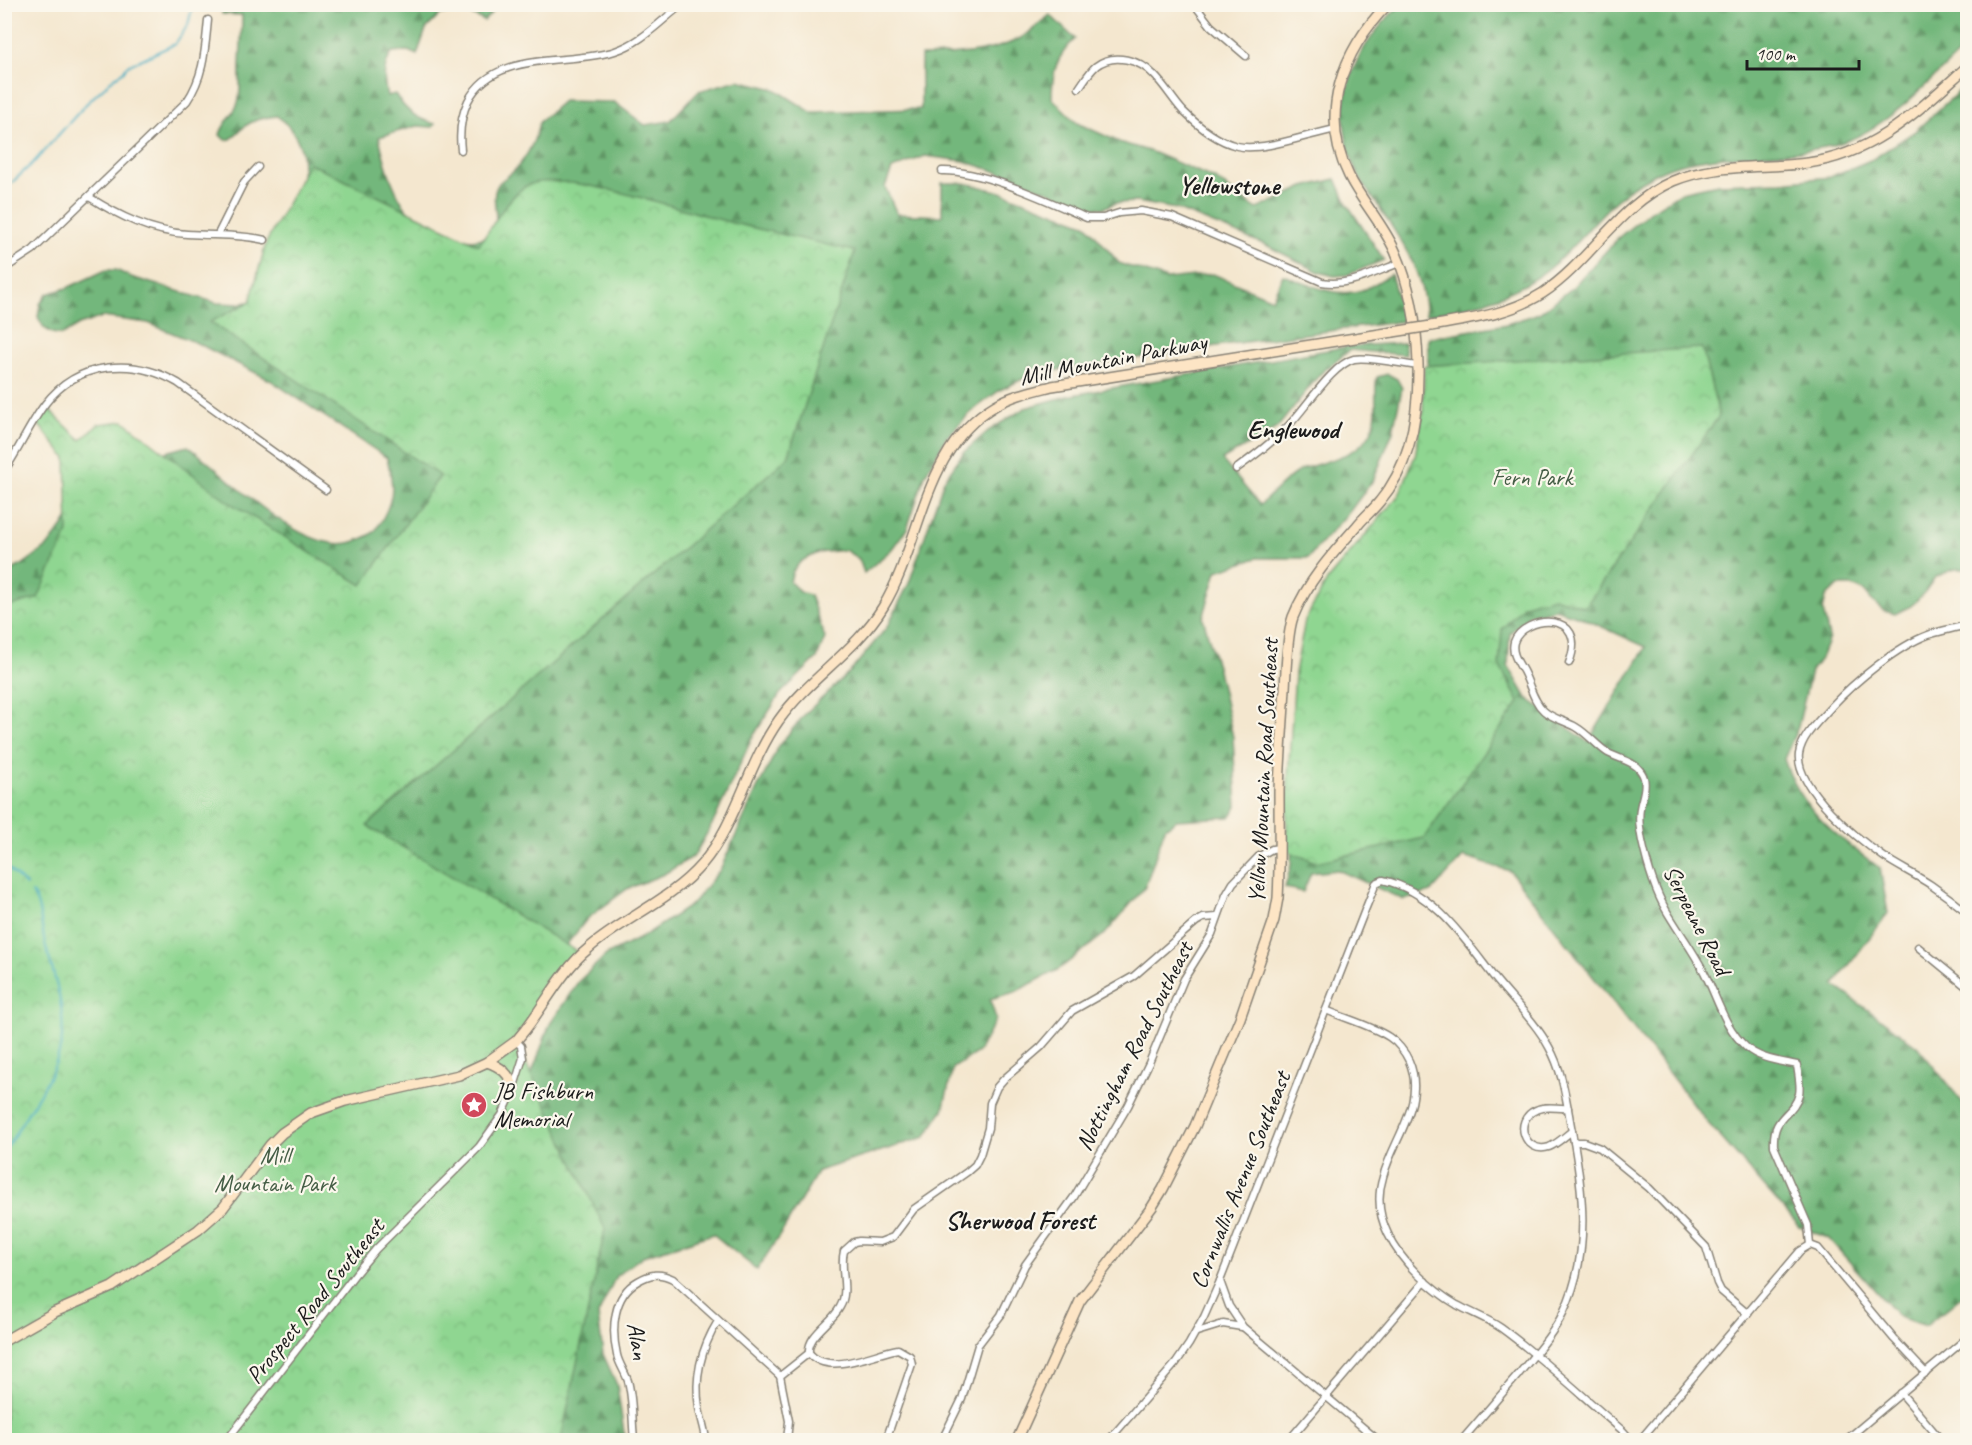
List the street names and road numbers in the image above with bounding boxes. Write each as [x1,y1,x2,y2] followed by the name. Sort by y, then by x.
[1017,326,1211,392] street label: Mill Mountain Parkway
[1241,636,1285,904] street label: Yellow Mountain Road Southeast
[1657,860,1739,983] street label: Serpeane Road
[1068,935,1201,1155] street label: Nottingham Road Southeast
[1183,1065,1298,1293] street label: Cornwallis Avenue Southeast
[239,1211,392,1390] street label: Prospect Road Southeast
[620,1320,656,1362] street label: Alan

